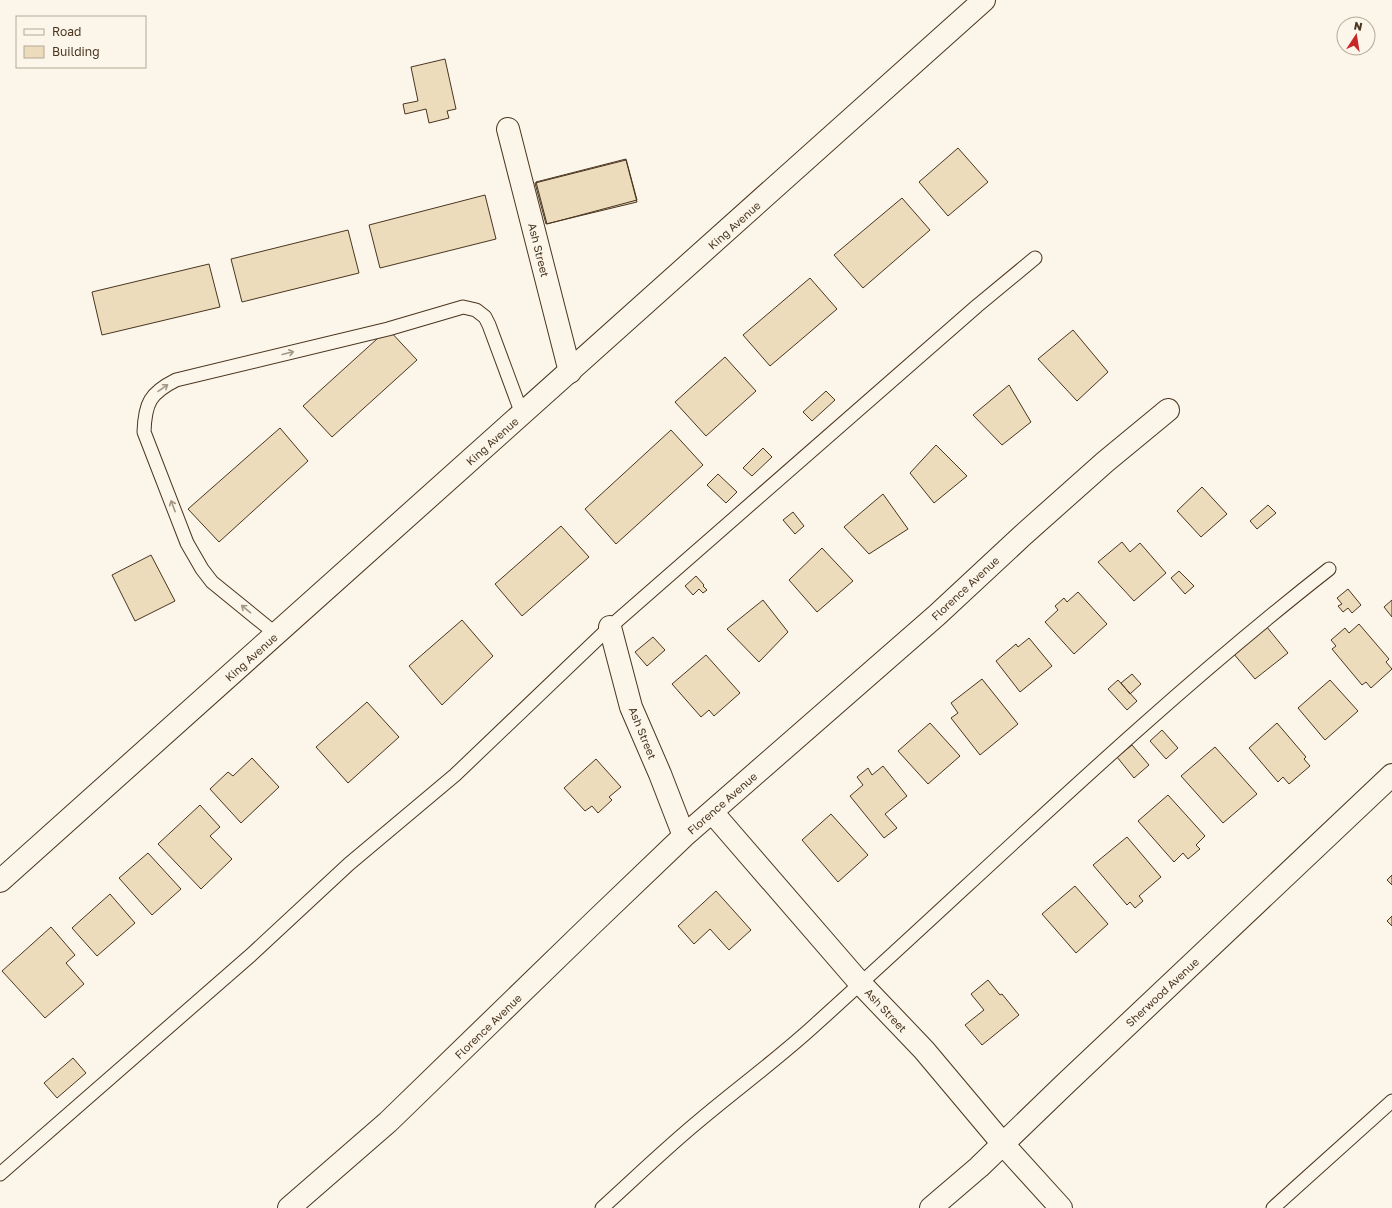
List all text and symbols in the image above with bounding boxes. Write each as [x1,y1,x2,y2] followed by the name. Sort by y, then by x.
[16,16,146,68] legend
[1336,16,1376,56] north arrow
[1353,19,1364,33] text: N
[52,24,81,39] text: Road
[52,44,100,59] text: Building
[705,198,763,252] street label: King Avenue
[526,222,552,278] street label: Ash Street
[281,349,294,356] one-way arrow
[158,384,169,392] one-way arrow
[463,414,521,468] street label: King Avenue
[168,500,176,512] one-way arrow
[928,553,1002,623] street label: Florence Avenue
[240,605,251,614] one-way arrow
[222,630,280,684] street label: King Avenue
[627,705,659,761] street label: Ash Street
[685,769,759,837] street label: Florence Avenue
[1123,955,1201,1029] street label: Sherwood Avenue
[862,985,910,1035] street label: Ash Street
[452,991,524,1061] street label: Florence Avenue

